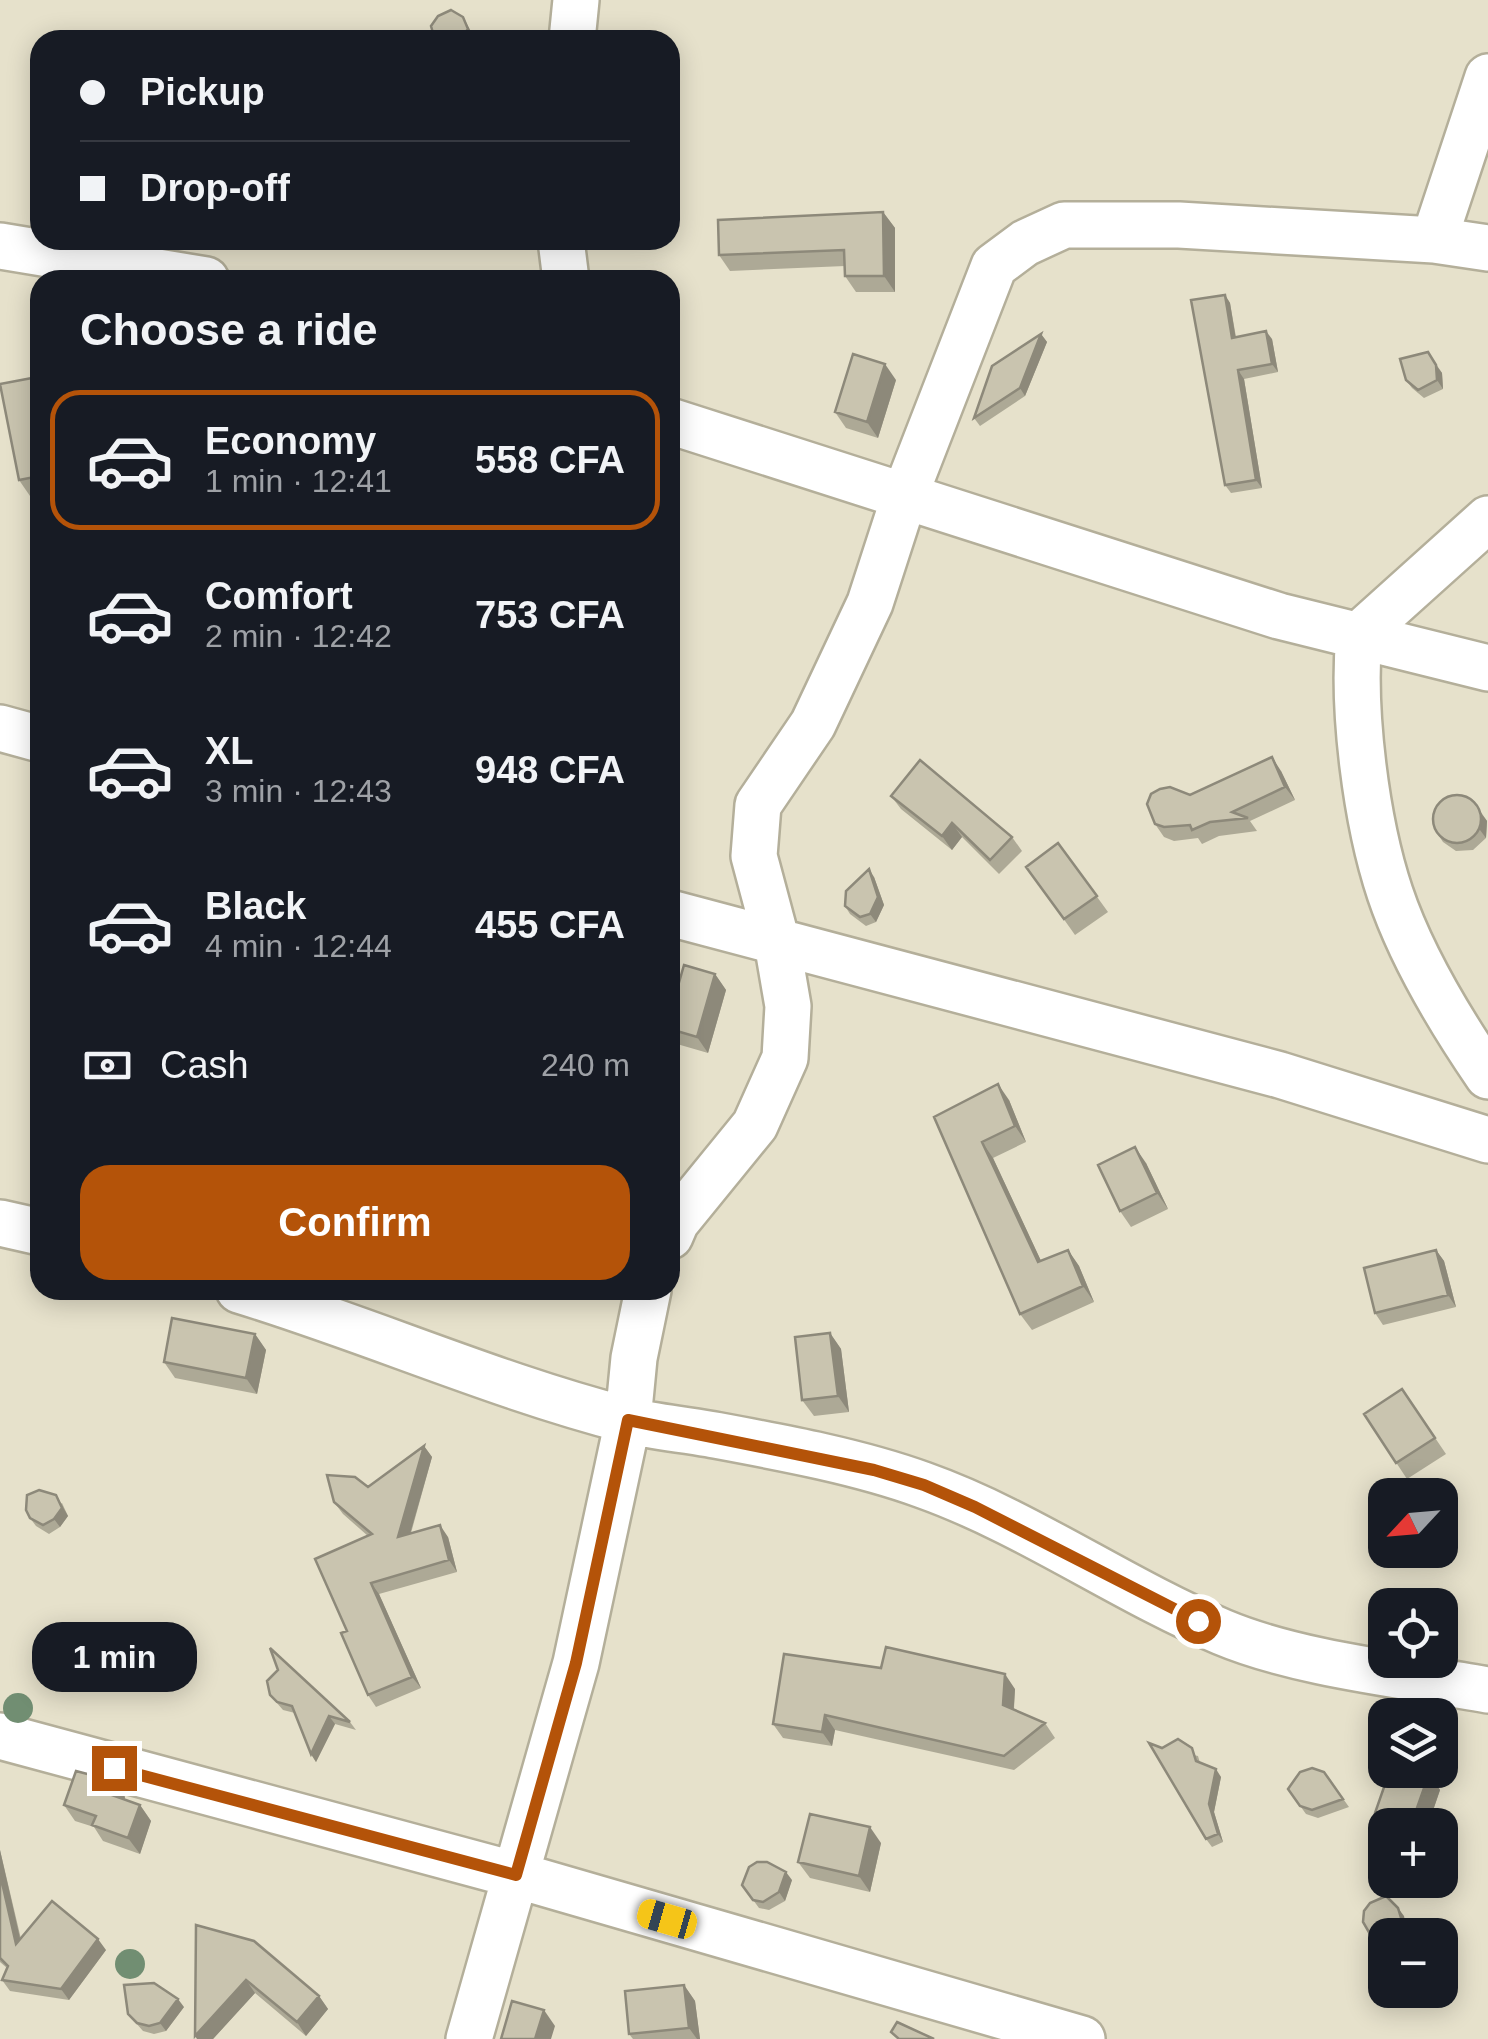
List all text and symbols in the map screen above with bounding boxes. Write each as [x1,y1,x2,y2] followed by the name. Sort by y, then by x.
[140,71,265,113] text: Pickup
[140,167,290,209] text: Drop-off
[80,304,378,355] text: Choose a ride
[85,415,175,505] icon: car
[205,420,376,462] text: Economy
[475,439,625,481] text: 558 CFA
[205,463,392,499] text: 1 min · 12:41
[85,570,175,660] icon: car
[205,575,353,617] text: Comfort
[475,594,625,636] text: 753 CFA
[205,618,392,654] text: 2 min · 12:42
[85,725,175,815] icon: car
[205,730,254,772] text: XL
[475,749,625,791] text: 948 CFA
[205,773,392,809] text: 3 min · 12:43
[85,880,175,970] icon: car
[205,885,306,927] text: Black
[475,904,625,946] text: 455 CFA
[205,928,392,964] text: 4 min · 12:44
[80,1038,135,1093] icon: cash
[160,1044,249,1086] text: Cash
[541,1047,630,1083] text: 240 m
[80,1165,630,1280] button: Confirm
[1368,1478,1458,1568] north arrow
[1368,1478,1458,2008] map controls
[1368,1588,1458,1678] button: locate
[1176,1599,1221,1644] route start
[32,1623,196,1693] callout: 1 min
[73,1639,156,1675] text: 1 min
[1368,1698,1458,1788] button: layers
[92,1746,137,1791] route end
[1368,1808,1458,1898] button: +
[634,1896,700,1942] car
[1368,1918,1458,2008] button: −

